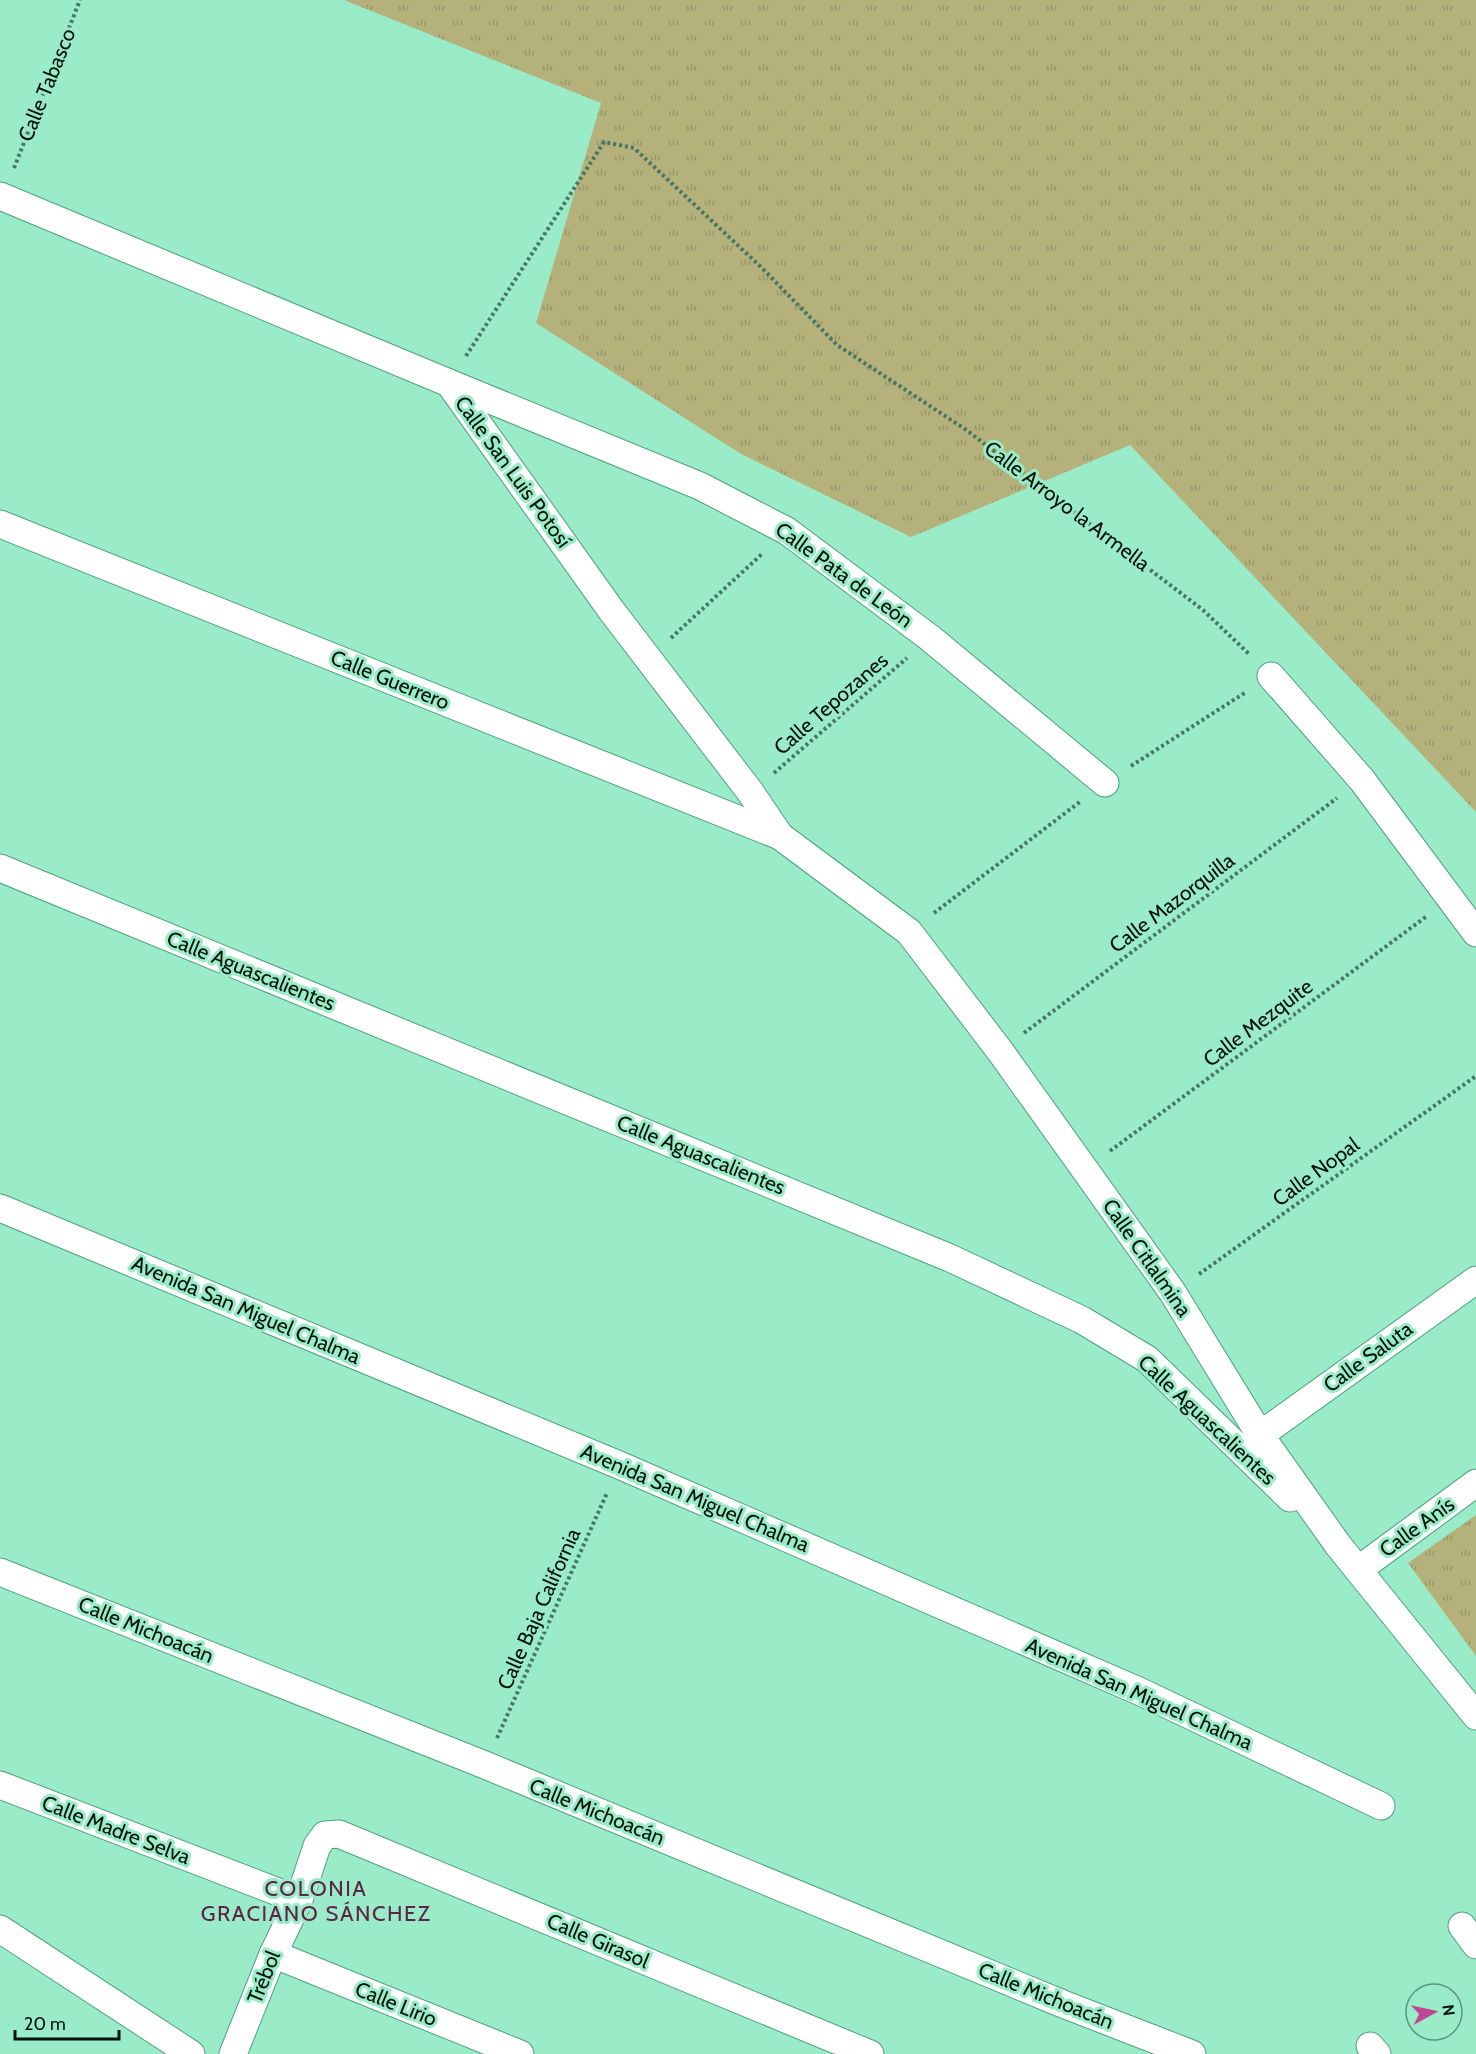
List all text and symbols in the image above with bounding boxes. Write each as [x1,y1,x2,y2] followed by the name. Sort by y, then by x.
[13,25,81,145] street label: Calle Tabasco
[450,391,577,553] street label: Calle San Luis Potosí
[980,435,1155,576] street label: Calle Arroyo la Armella
[771,517,918,633] street label: Calle Pata de León
[327,644,453,715] street label: Calle Guerrero
[769,647,893,760] street label: Calle Tepozanes
[1104,847,1239,958] street label: Calle Mazorquilla
[163,925,339,1016] street label: Calle Aguascalientes
[1198,973,1317,1072] street label: Calle Mezquite
[613,1109,789,1200] street label: Calle Aguascalientes
[1267,1132,1364,1211] street label: Calle Nopal
[1098,1194,1197,1321] street label: Calle Citlalmina
[128,1250,364,1369] street label: Avenida San Miguel Chalma
[1318,1316,1417,1397] street label: Calle Saluta
[1133,1349,1282,1490] street label: Calle Aguascalientes
[577,1438,813,1557] street label: Avenida San Miguel Chalma
[1375,1491,1459,1562] street label: Calle Anís
[492,1524,586,1694] street label: Calle Baja California
[75,1591,217,1668] street label: Calle Michoacán
[1022,1632,1256,1755] street label: Avenida San Miguel Chalma
[526,1773,668,1850] street label: Calle Michoacán
[38,1790,194,1869] street label: Calle Madre Selva
[201,1875,431,1927] district label: COLONIA GRACIANO SÁNCHEZ
[543,1908,653,1973] street label: Calle Girasol
[242,1947,285,2007] street label: Trébol
[975,1957,1117,2034] street label: Calle Michoacán
[352,1976,441,2031] street label: Calle Lirio
[1404,1982,1464,2042] north arrow
[15,2003,118,2041] scale bar
[1438,2003,1459,2017] text: N
[24,2013,66,2035] text: 20 m

